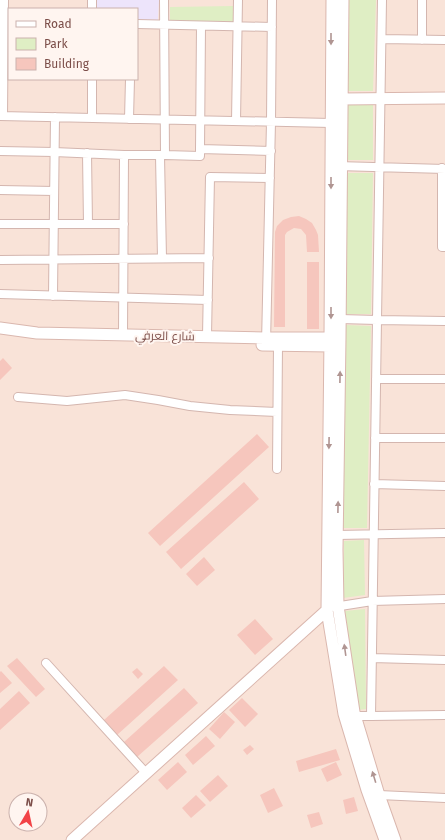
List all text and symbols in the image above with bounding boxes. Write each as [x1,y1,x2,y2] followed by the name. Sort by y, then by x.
[8,8,138,80] legend
[44,17,72,31] text: Road
[328,33,335,45] one-way arrow
[44,37,68,51] text: Park
[44,57,90,71] text: Building
[328,177,334,190] one-way arrow
[328,307,334,320] one-way arrow
[135,328,195,347] street label: شارع العرفي
[337,370,343,383] one-way arrow
[326,437,332,450] one-way arrow
[335,500,341,513] one-way arrow
[342,644,348,656] one-way arrow
[371,770,377,782] one-way arrow
[8,792,48,832] north arrow
[25,796,34,810] text: N

